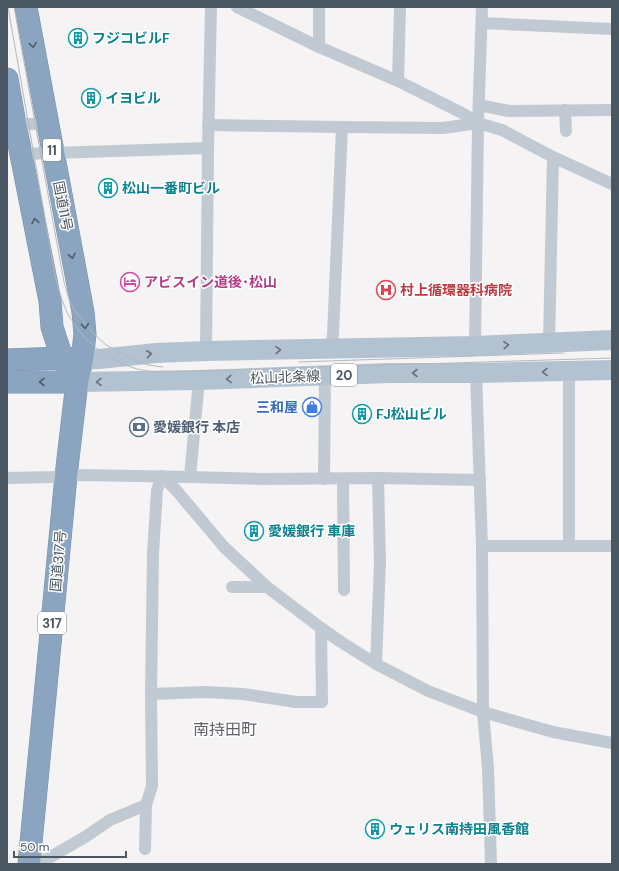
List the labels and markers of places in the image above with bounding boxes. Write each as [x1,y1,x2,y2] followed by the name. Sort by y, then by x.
[67,27,89,49] building icon: フジコビルF
[92,29,170,47] place label: フジコビルF
[80,87,102,109] building icon: イヨビル
[105,89,161,107] place label: イヨビル
[97,177,119,199] building icon: 松山一番町ビル
[122,179,220,197] place label: 松山一番町ビル
[119,271,141,293] hotel icon: アビスイン道後･松山
[144,273,277,291] place label: アビスイン道後･松山
[375,279,397,301] hospital icon: 村上循環器科病院
[400,281,512,299] place label: 村上循環器科病院
[301,396,323,418] shop icon: 三和屋
[256,398,298,416] place label: 三和屋
[351,403,373,425] building icon: FJ松山ビル
[376,405,447,423] place label: FJ松山ビル
[128,416,150,438] bank icon: 愛媛銀行 本店
[153,418,240,436] place label: 愛媛銀行 本店
[243,520,265,542] building icon: 愛媛銀行 車庫
[268,522,355,540] place label: 愛媛銀行 車庫
[364,818,386,840] building icon: ウェリス南持田風香館
[389,820,529,838] place label: ウェリス南持田風香館

